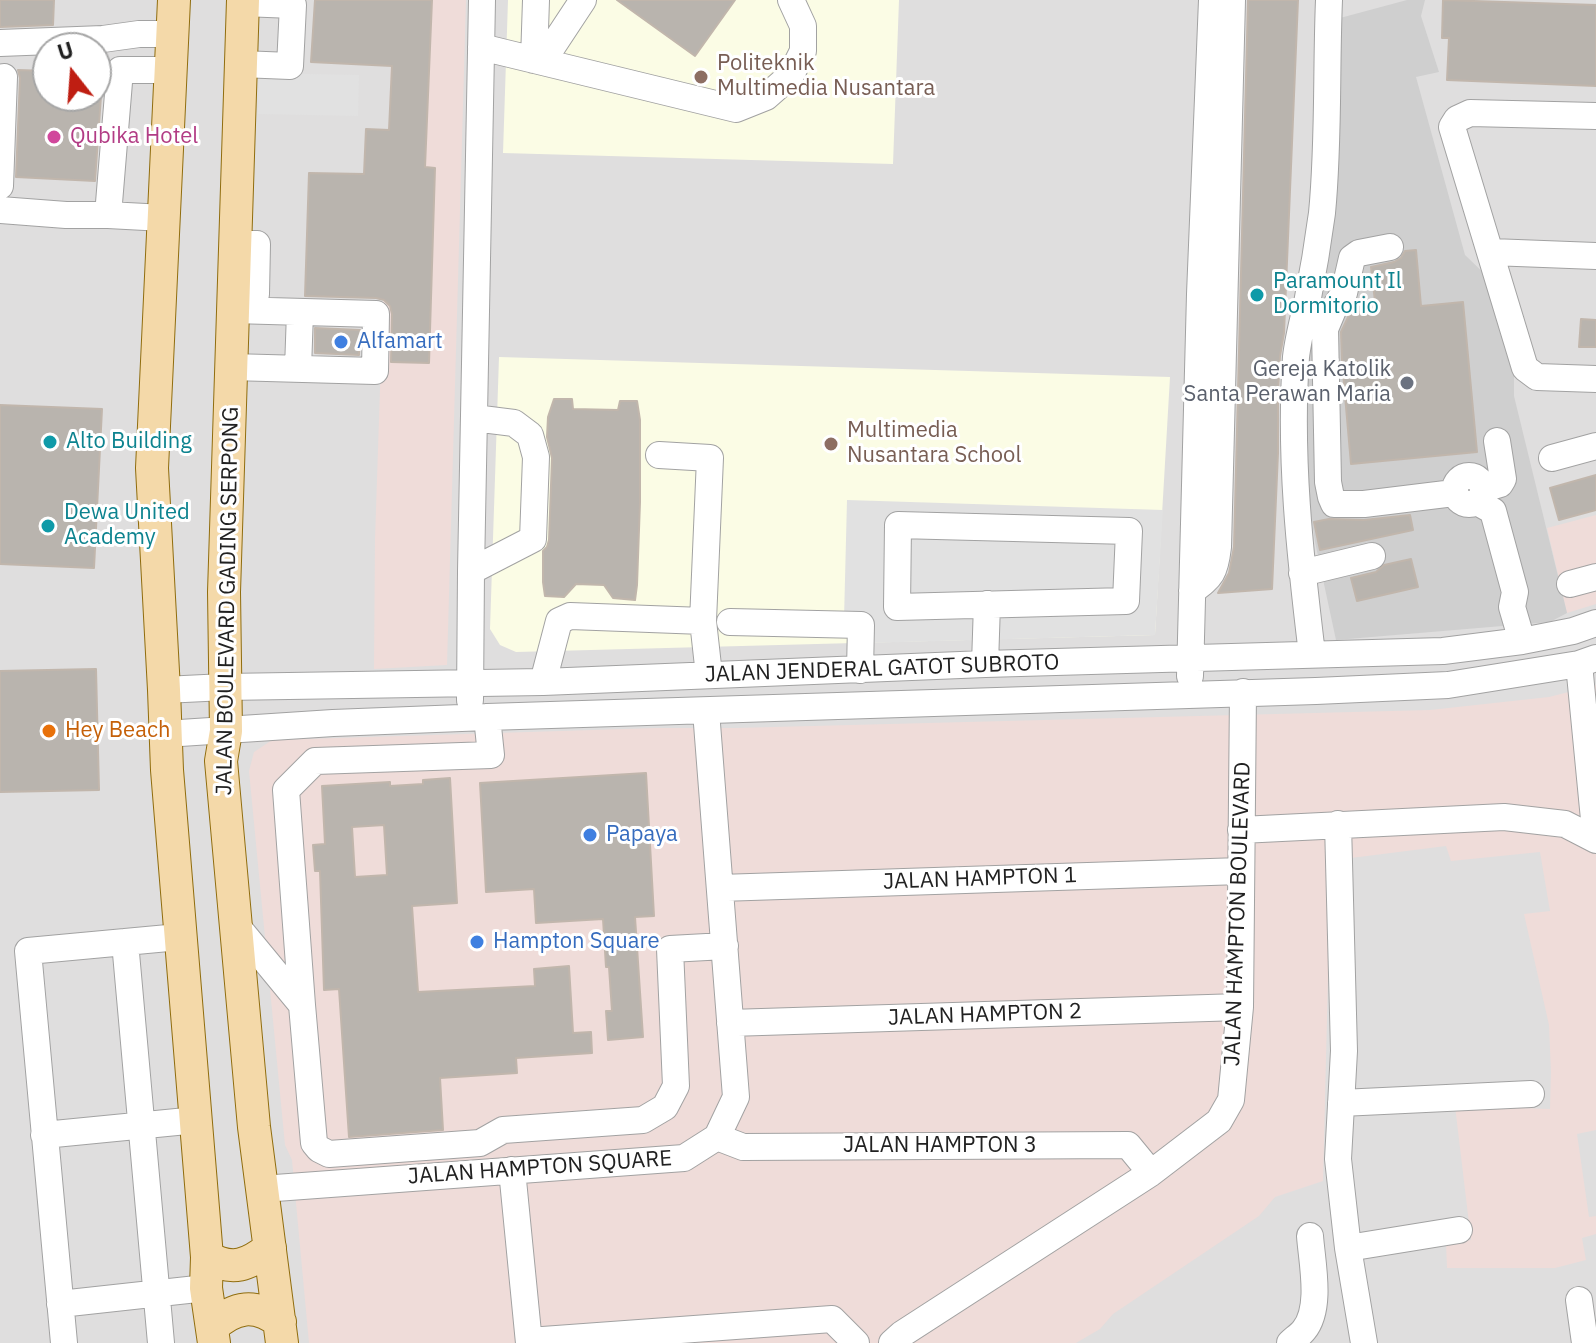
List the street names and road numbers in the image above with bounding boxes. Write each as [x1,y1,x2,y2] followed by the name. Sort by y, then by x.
[211,406,245,796] street label: JALAN BOULEVARD GADING SERPONG
[704,650,1060,688] street label: JALAN JENDERAL GATOT SUBROTO
[1219,761,1257,1067] street label: JALAN HAMPTON BOULEVARD
[883,862,1077,896] street label: JALAN HAMPTON 1
[888,998,1082,1032] street label: JALAN HAMPTON 2
[843,1133,1037,1159] street label: JALAN HAMPTON 3
[407,1146,673,1190] street label: JALAN HAMPTON SQUARE

